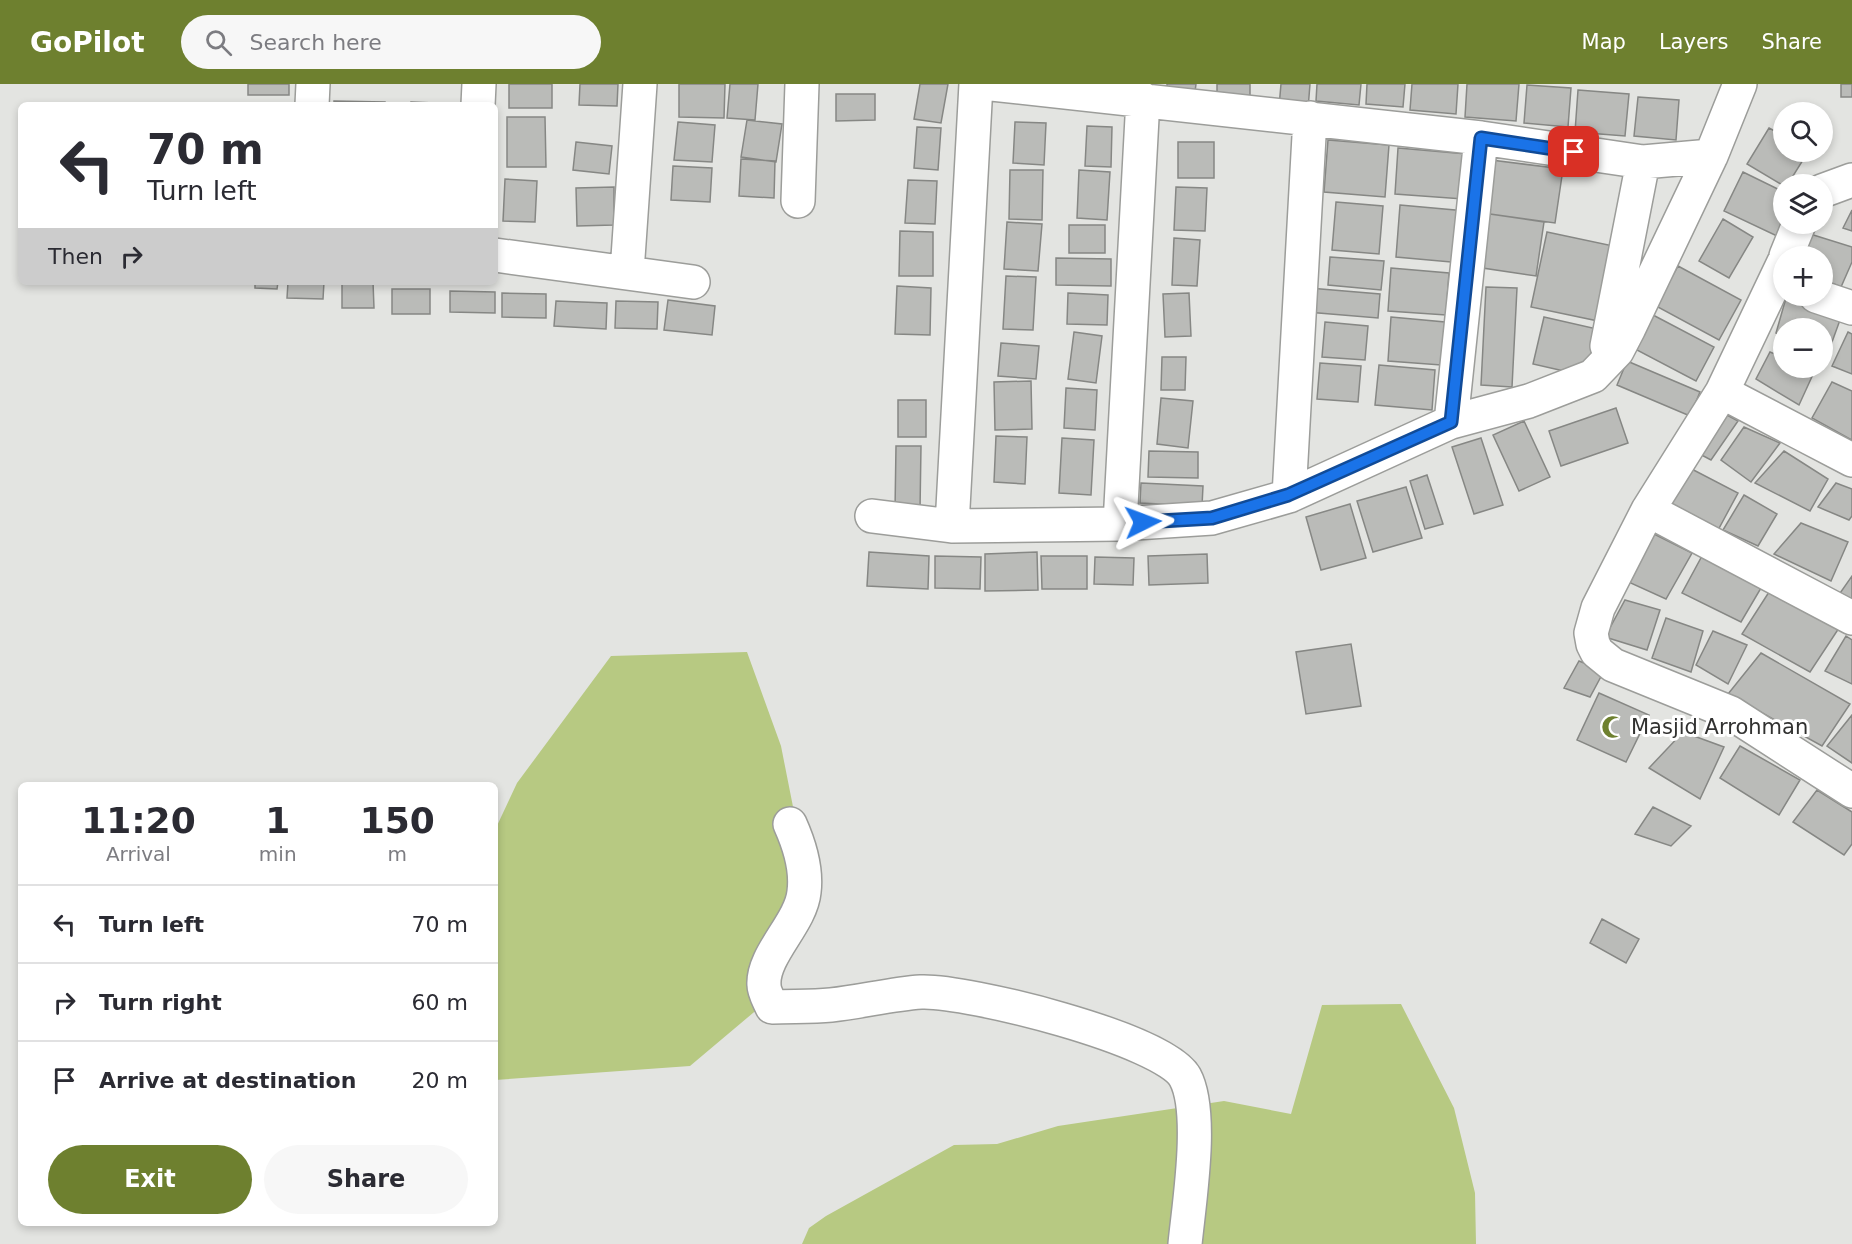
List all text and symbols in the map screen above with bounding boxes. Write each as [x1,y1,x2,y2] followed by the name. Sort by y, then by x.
[181,15,601,69] search box
[30,26,145,59] text: GoPilot
[202,26,235,59] icon: search
[250,30,382,55] text: Search here
[1582,30,1626,54] text: Map
[1659,30,1728,54] text: Layers
[1761,30,1822,54] text: Share
[1773,102,1833,378] map controls
[1773,102,1833,162] button: search
[147,125,264,174] text: 70 m
[48,126,126,204] icon: left
[1548,126,1599,177] pin
[1557,135,1590,168] icon: arrive
[1773,174,1833,234] button: layers
[147,175,257,206] text: Turn left
[115,240,148,273] icon: right
[48,244,103,269] text: Then
[1773,246,1833,306] button: +
[1773,318,1833,378] button: −
[1111,490,1175,554] position arrow
[1600,714,1626,740] mosque icon: Masjid Arrohman
[1631,715,1808,739] place label: Masjid Arrohman
[81,800,196,841] text: 11:20
[265,800,290,841] text: 1
[360,800,435,841] text: 150
[106,842,171,866] text: Arrival
[259,842,297,866] text: min
[388,842,407,866] text: m
[48,908,81,941] icon: left
[99,912,204,937] text: Turn left
[412,912,468,937] text: 70 m
[48,986,81,1019] icon: right
[99,990,222,1015] text: Turn right
[412,990,468,1015] text: 60 m
[48,1064,81,1097] icon: arrive
[99,1068,356,1093] text: Arrive at destination
[412,1068,468,1093] text: 20 m
[48,1145,252,1214] button: Exit
[264,1145,468,1214] button: Share

